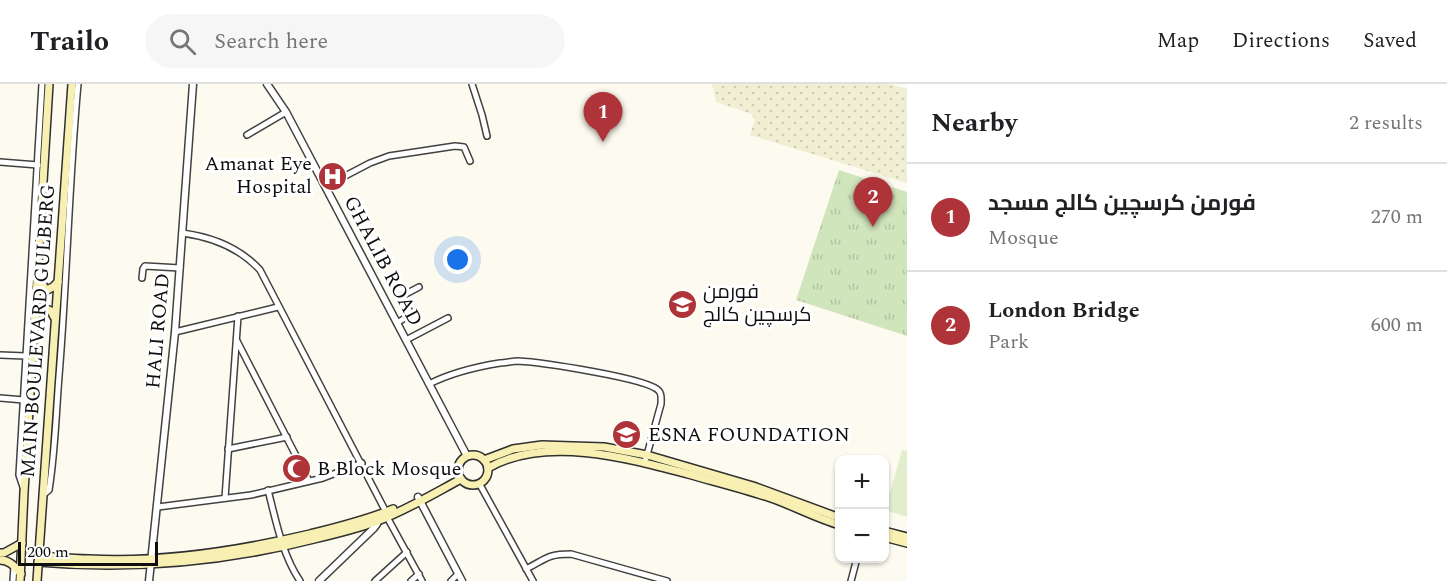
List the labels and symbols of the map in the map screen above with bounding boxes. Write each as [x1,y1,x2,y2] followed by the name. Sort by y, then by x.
[584,92,622,142] pin: 1
[204,149,312,202] place label: Amanat Eye Hospital
[317,160,349,192] hospital icon: Amanat Eye Hospital
[854,178,892,227] pin: 2
[13,183,63,479] street label: MAIN BOULEVARD GULBERG
[336,190,430,332] street label: GHALIB ROAD
[443,245,472,274] your location
[138,272,178,390] street label: HALI ROAD
[703,277,811,330] place label: فورمن کرسچین کالج
[666,288,698,320] school or university icon: فورمن کرسچین کالج
[611,419,643,451] school or university icon: ESNA FOUNDATION
[648,420,850,450] place label: ESNA FOUNDATION
[280,453,312,485] mosque icon: B Block Mosque
[317,454,461,484] place label: B Block Mosque
[18,539,158,566] scale bar

